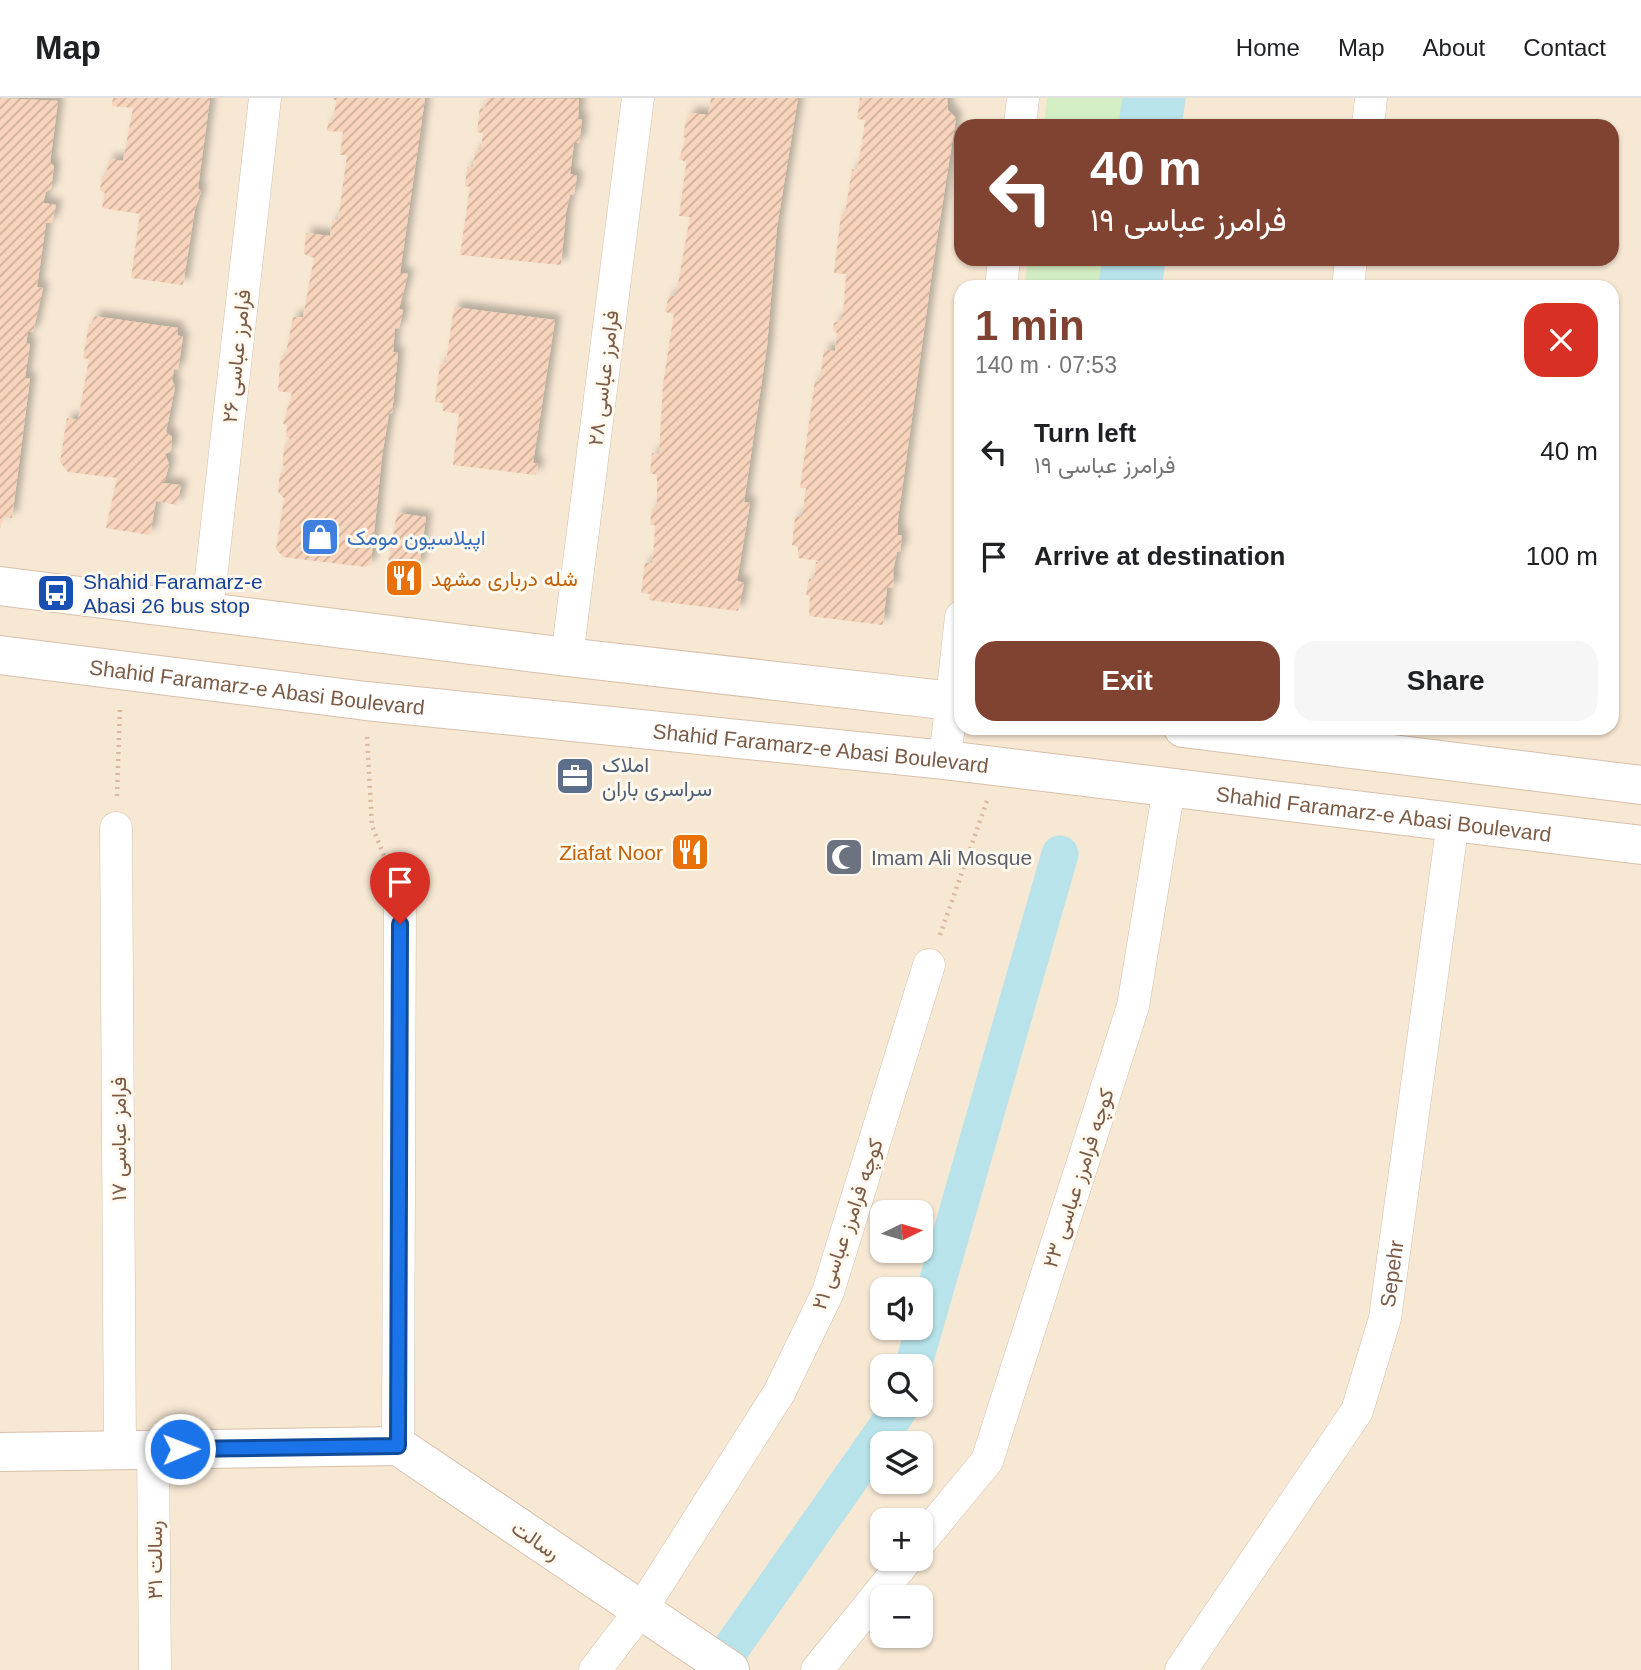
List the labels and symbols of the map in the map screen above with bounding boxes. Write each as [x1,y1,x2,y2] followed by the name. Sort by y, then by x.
[218,288,256,424] street label: فرامرز عباسی ۲۶
[583,309,625,447] street label: فرامرز عباسی ۲۸
[299,516,341,558] shop icon: اپیلاسیون مومک
[347,526,486,552] place label: اپیلاسیون مومک
[383,557,425,599] restaurant icon: شله درباری مشهد
[431,567,578,592] place label: شله درباری مشهد
[83,570,263,617] place label: Shahid Faramarz-e Abasi 26 bus stop
[35,572,77,614] bus stop icon: Shahid Faramarz-e Abasi 26 bus stop
[88,655,426,718] street label: Shahid Faramarz-e Abasi Boulevard
[652,719,990,777] street label: Shahid Faramarz-e Abasi Boulevard
[602,753,712,802] place label: املاک سراسری باران
[554,755,596,797] office icon: املاک سراسری باران
[1215,782,1553,845] street label: Shahid Faramarz-e Abasi Boulevard
[669,831,711,873] restaurant icon: Ziafat Noor
[823,836,865,878] mosque icon: Imam Ali Mosque
[559,841,663,864] place label: Ziafat Noor
[871,846,1032,869] place label: Imam Ali Mosque
[370,852,430,924] pin
[107,1077,132,1201] street label: فرامز عباسی ۱۷
[1038,1085,1121,1272] street label: کوچه فرامرز عباسی ۲۳
[807,1135,890,1314] street label: کوچه فرامرز عباسی ۲۱
[870,1200,933,1264] north arrow
[1375,1239,1407,1309] street label: Sepehr
[143,1412,217,1486] position arrow
[506,1516,564,1566] street label: رسالت
[143,1521,168,1599] street label: رسالت ۳۱

